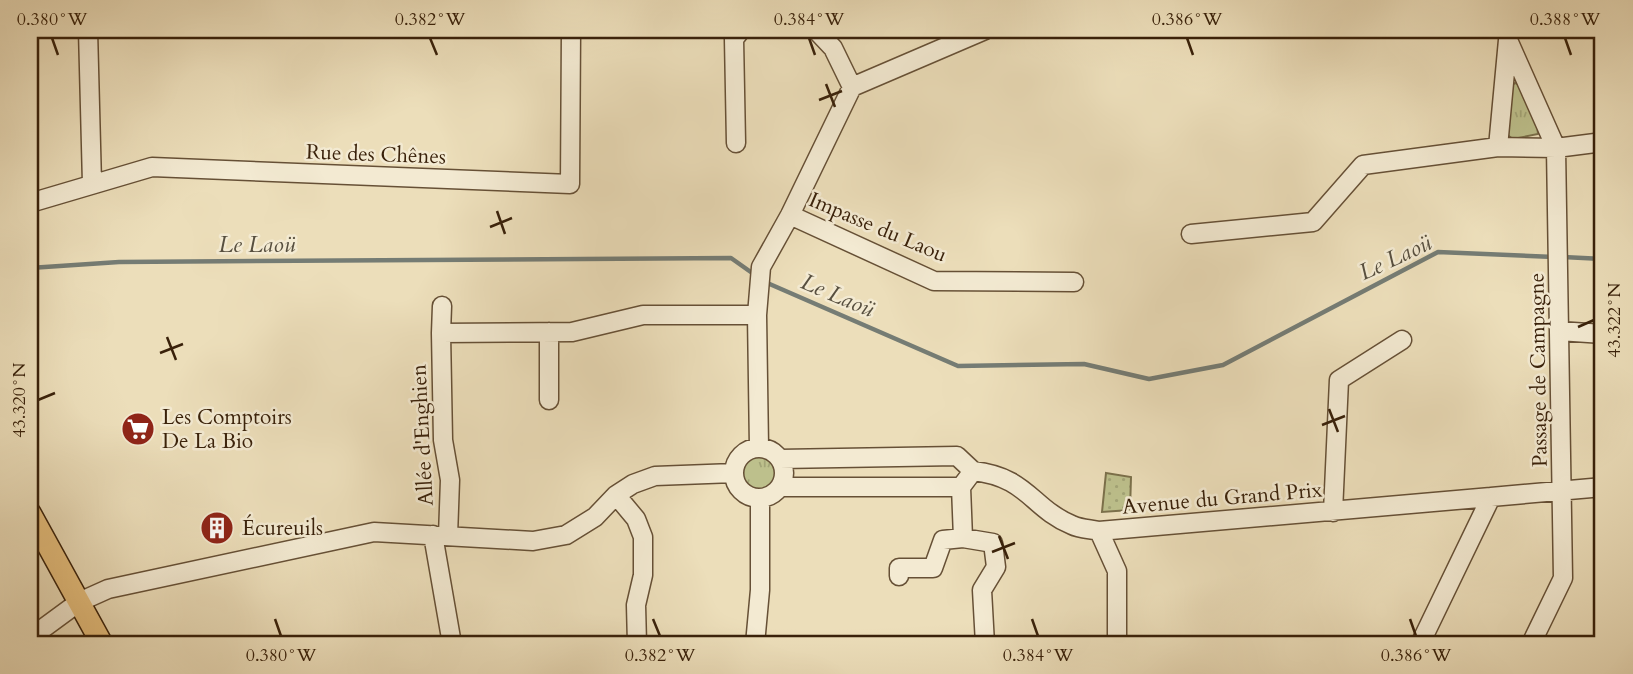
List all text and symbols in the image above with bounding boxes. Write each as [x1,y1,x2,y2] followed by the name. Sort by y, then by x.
[17,7,87,32] text: 0.380°W
[395,7,465,32] text: 0.382°W
[774,7,844,32] text: 0.384°W
[1152,7,1222,32] text: 0.386°W
[1530,7,1600,32] text: 0.388°W
[305,138,447,171] street label: Rue des Chênes
[804,185,951,270] street label: Impasse du Laou
[1354,227,1437,288] water label: Le Laoü
[218,229,296,260] water label: Le Laoü
[796,266,879,325] water label: Le Laoü
[1522,273,1555,467] street label: Passage de Campagne
[1602,282,1627,358] text: 43.322°N
[7,362,32,438] text: 43.320°N
[404,363,441,507] street label: Allée d'Enghien
[162,403,292,456] place label: Les Comptoirs De La Bio
[119,410,157,448] supermarket icon: Les Comptoirs De La Bio
[1121,475,1324,522] street label: Avenue du Grand Prix
[198,509,236,547] building icon: Écureuils
[242,514,323,543] place label: Écureuils
[246,643,316,668] text: 0.380°W
[625,643,695,668] text: 0.382°W
[1003,643,1073,668] text: 0.384°W
[1381,643,1451,668] text: 0.386°W

